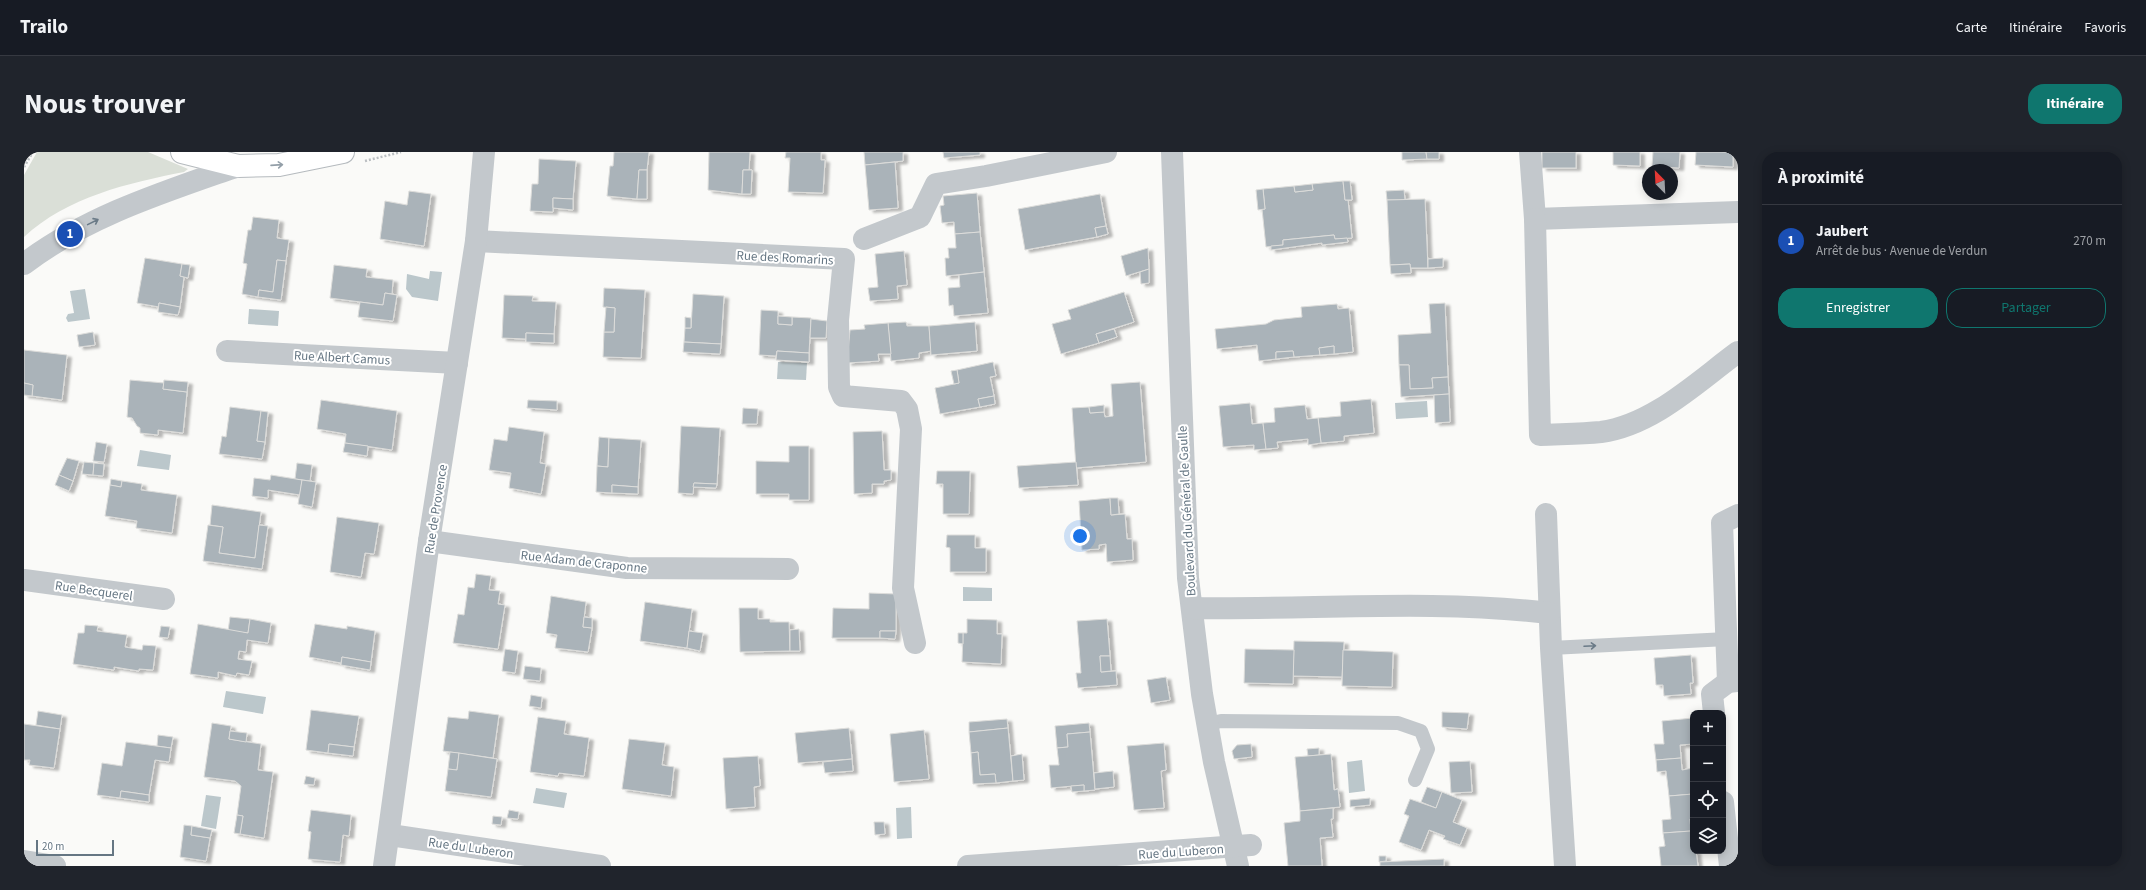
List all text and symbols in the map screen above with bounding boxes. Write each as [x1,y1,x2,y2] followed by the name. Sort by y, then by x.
[20,14,68,41] text: Trailo
[1956,18,1987,38] text: Carte
[2009,18,2062,38] text: Itinéraire
[2084,18,2126,38] text: Favoris
[24,84,185,124] text: Nous trouver
[2028,84,2122,124] button: Itinéraire
[270,161,283,168] one-way arrow
[1642,164,1678,200] north arrow
[1778,166,1864,190] text: À proximité
[87,218,99,225] one-way arrow
[57,219,83,249] pin: 1
[1816,221,1868,242] text: Jaubert
[1788,232,1794,250] text: 1
[2073,232,2106,250] text: 270 m
[1816,242,1987,260] text: Arrêt de bus · Avenue de Verdun
[736,246,834,270] street label: Rue des Romarins
[1778,288,1938,328] button: Enregistrer
[1946,288,2106,328] button: Partager
[293,346,391,370] street label: Rue Albert Camus
[1174,425,1200,597] street label: Boulevard du Général de Gaulle
[420,463,452,555] street label: Rue de Provence
[1070,526,1090,546] your location
[520,546,648,578] street label: Rue Adam de Craponne
[54,577,134,605] street label: Rue Becquerel
[1583,642,1596,650] one-way arrow
[1690,710,1726,854] map controls
[1690,710,1726,746] button: +
[1690,746,1726,782] button: −
[1690,782,1726,818] button: locate
[1690,818,1726,854] button: layers
[427,833,515,863] street label: Rue du Luberon
[36,838,114,857] scale bar
[42,839,64,854] text: 20 m
[1138,840,1225,864] street label: Rue du Luberon

